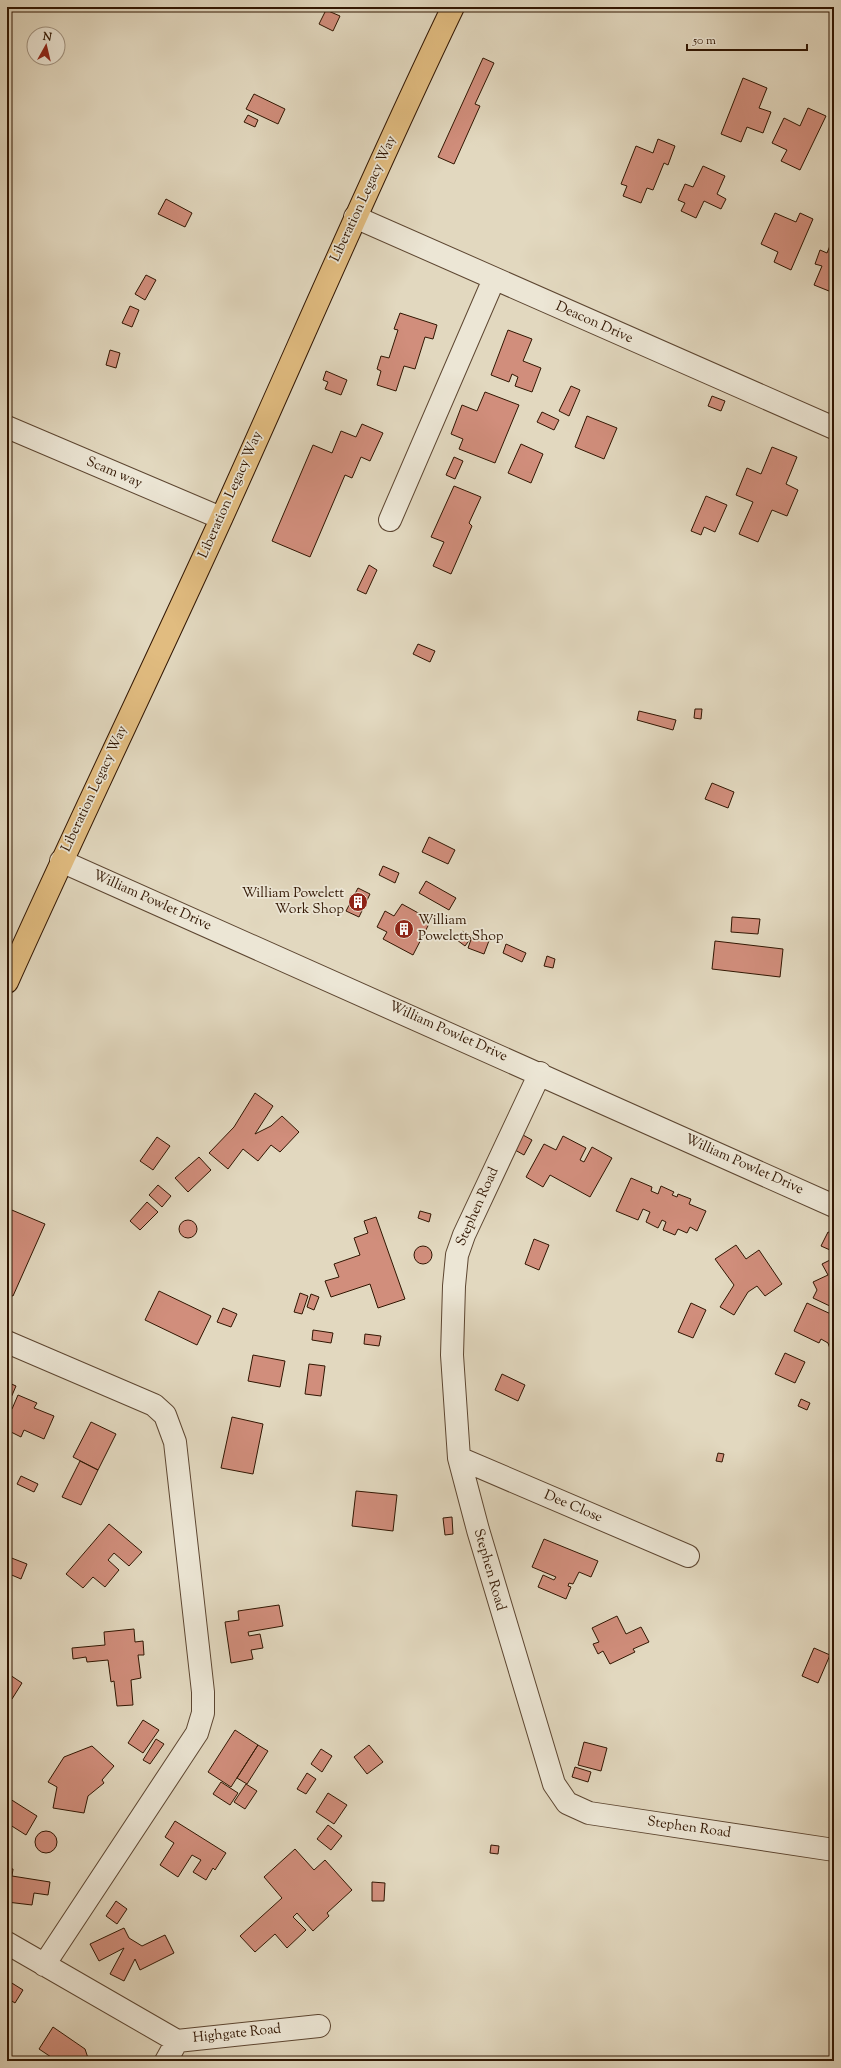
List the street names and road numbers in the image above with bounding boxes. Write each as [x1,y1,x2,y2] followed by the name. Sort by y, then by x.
[326,132,402,266] street label: Liberation Legacy Way
[552,297,636,349] street label: Deacon Drive
[194,428,268,562] street label: Liberation Legacy Way
[83,452,145,494] street label: Scam way
[57,722,133,856] street label: Liberation Legacy Way
[89,866,215,936] street label: William Powlet Drive
[385,997,511,1067] street label: William Powlet Drive
[681,1130,807,1200] street label: William Powlet Drive
[452,1164,504,1250] street label: Stephen Road
[541,1486,605,1528] street label: Dee Close
[468,1527,510,1613] street label: Stephen Road
[646,1812,732,1844] street label: Stephen Road
[192,2019,282,2049] street label: Highgate Road

